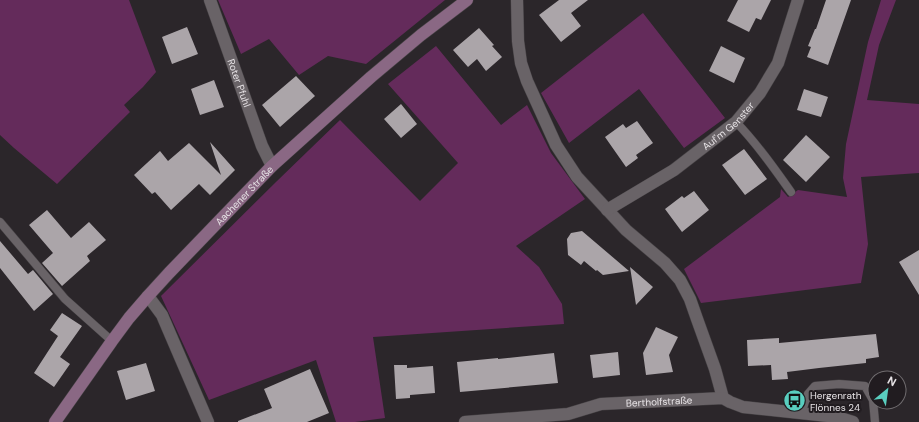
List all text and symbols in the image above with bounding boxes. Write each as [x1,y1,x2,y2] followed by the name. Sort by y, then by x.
[225,57,254,109] street label: Roter Pfuhl
[700,99,757,153] street label: Auf'm Genster
[213,163,276,228] street label: Aachener Straße
[867,370,907,410] north arrow
[885,373,899,389] text: N
[782,388,808,414] bus stop icon: Hergenrath Flönnes 24
[810,389,862,414] place label: Hergenrath Flönnes 24
[626,393,693,410] street label: Bertholfstraße

